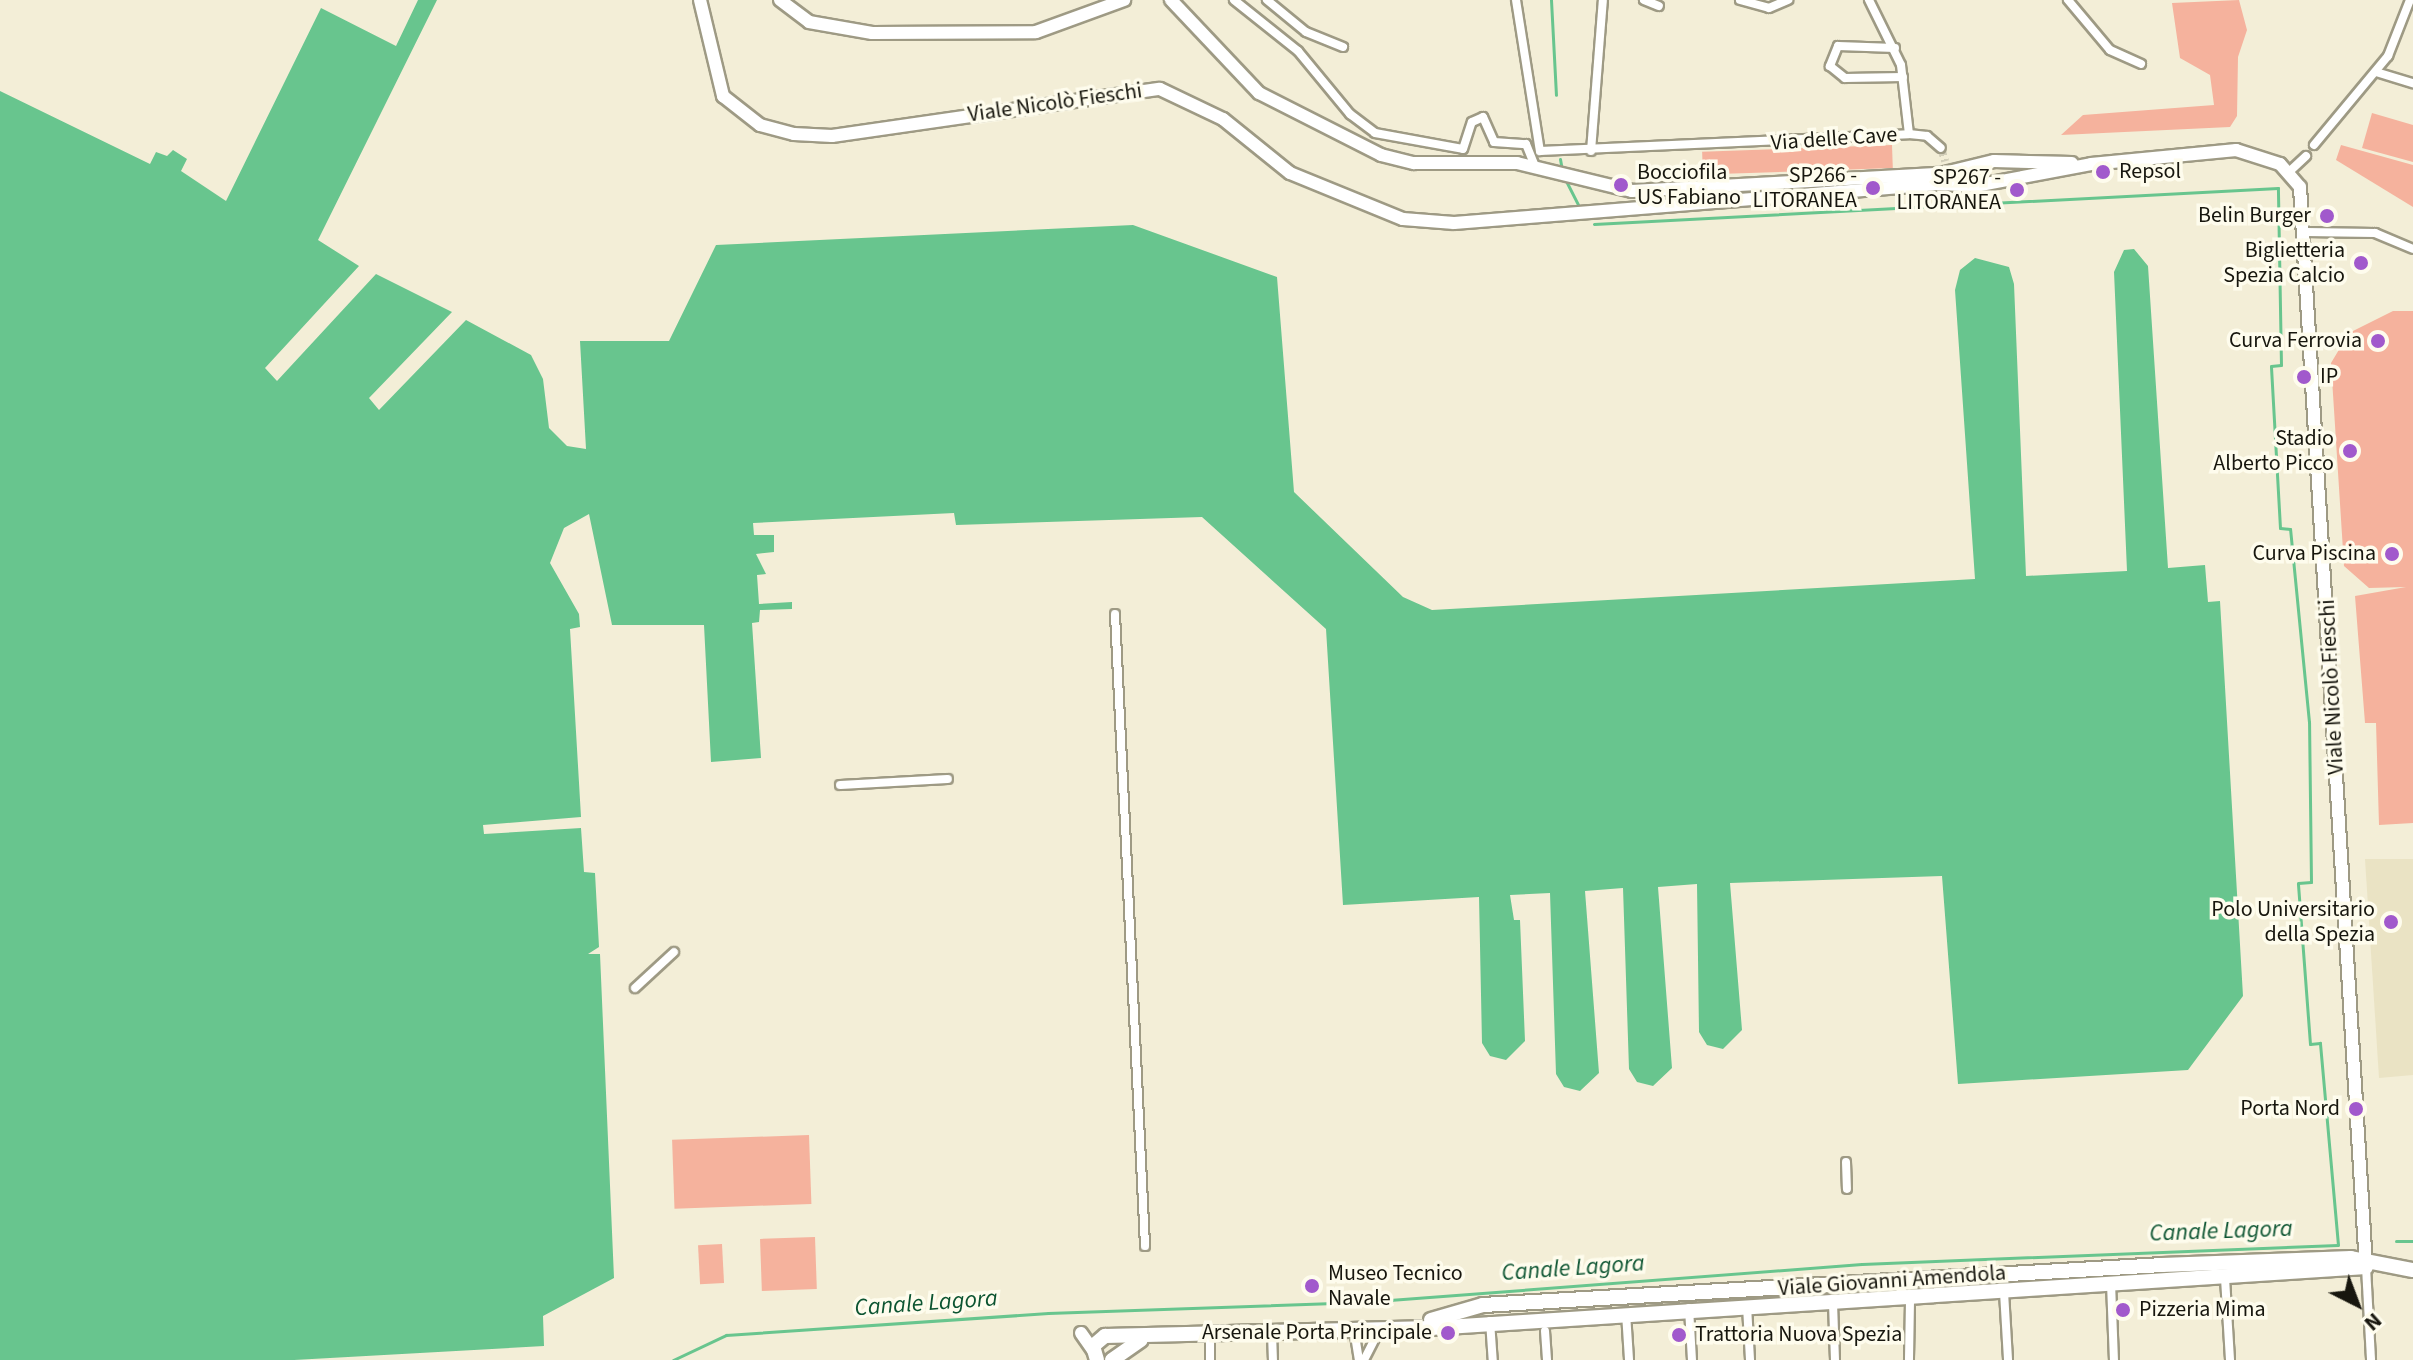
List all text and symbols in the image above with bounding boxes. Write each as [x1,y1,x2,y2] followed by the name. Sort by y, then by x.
[966,78,1144,128] street label: Viale Nicolò Fieschi
[1770,121,1898,157] street label: Via delle Cave
[1637,159,1741,210] place label: Bocciofila US Fabiano
[2119,159,2181,185] place label: Repsol
[1752,162,1857,214] place label: SP266 - LITORANEA
[2094,163,2112,181] marker: Repsol
[1896,164,2001,216] place label: SP267 - LITORANEA
[1612,176,1630,194] marker: Bocciofila US Fabiano
[1864,179,1882,197] marker: SP266 - LITORANEA
[2008,181,2026,199] marker: SP267 - LITORANEA
[2198,203,2311,229] place label: Belin Burger
[2318,207,2336,225] marker: Belin Burger
[2223,237,2345,288] place label: Biglietteria Spezia Calcio
[2352,254,2370,272] marker: Biglietteria Spezia Calcio
[2229,328,2362,354] place label: Curva Ferrovia
[2369,332,2387,350] marker: Curva Ferrovia
[2320,364,2338,390] place label: IP
[2295,368,2313,386] marker: IP
[2213,425,2334,476] place label: Stadio Alberto Picco
[2341,442,2359,460] marker: Stadio Alberto Picco
[2253,541,2376,567] place label: Curva Piscina
[2383,545,2401,563] marker: Curva Piscina
[2314,599,2350,775] street label: Viale Nicolò Fieschi
[2211,896,2375,948] place label: Polo Universitario della Spezia
[2382,913,2400,931] marker: Polo Universitario della Spezia
[2240,1096,2340,1122] place label: Porta Nord
[2347,1100,2365,1118] marker: Porta Nord
[2149,1214,2293,1248] water label: Canale Lagora
[1501,1249,1645,1287] water label: Canale Lagora
[1328,1260,1463,1312] place label: Museo Tecnico Navale
[1777,1260,2007,1302] street label: Viale Giovanni Amendola
[2317,1264,2397,1344] north arrow
[1303,1277,1321,1295] marker: Museo Tecnico Navale
[854,1284,998,1322] water label: Canale Lagora
[2139,1297,2266,1323] place label: Pizzeria Mima
[2114,1301,2132,1319] marker: Pizzeria Mima
[2357,1305,2389,1339] text: N
[1202,1320,1432,1346] place label: Arsenale Porta Principale
[1695,1322,1902,1348] place label: Trattoria Nuova Spezia
[1439,1324,1457,1342] marker: Arsenale Porta Principale
[1670,1326,1688,1344] marker: Trattoria Nuova Spezia

